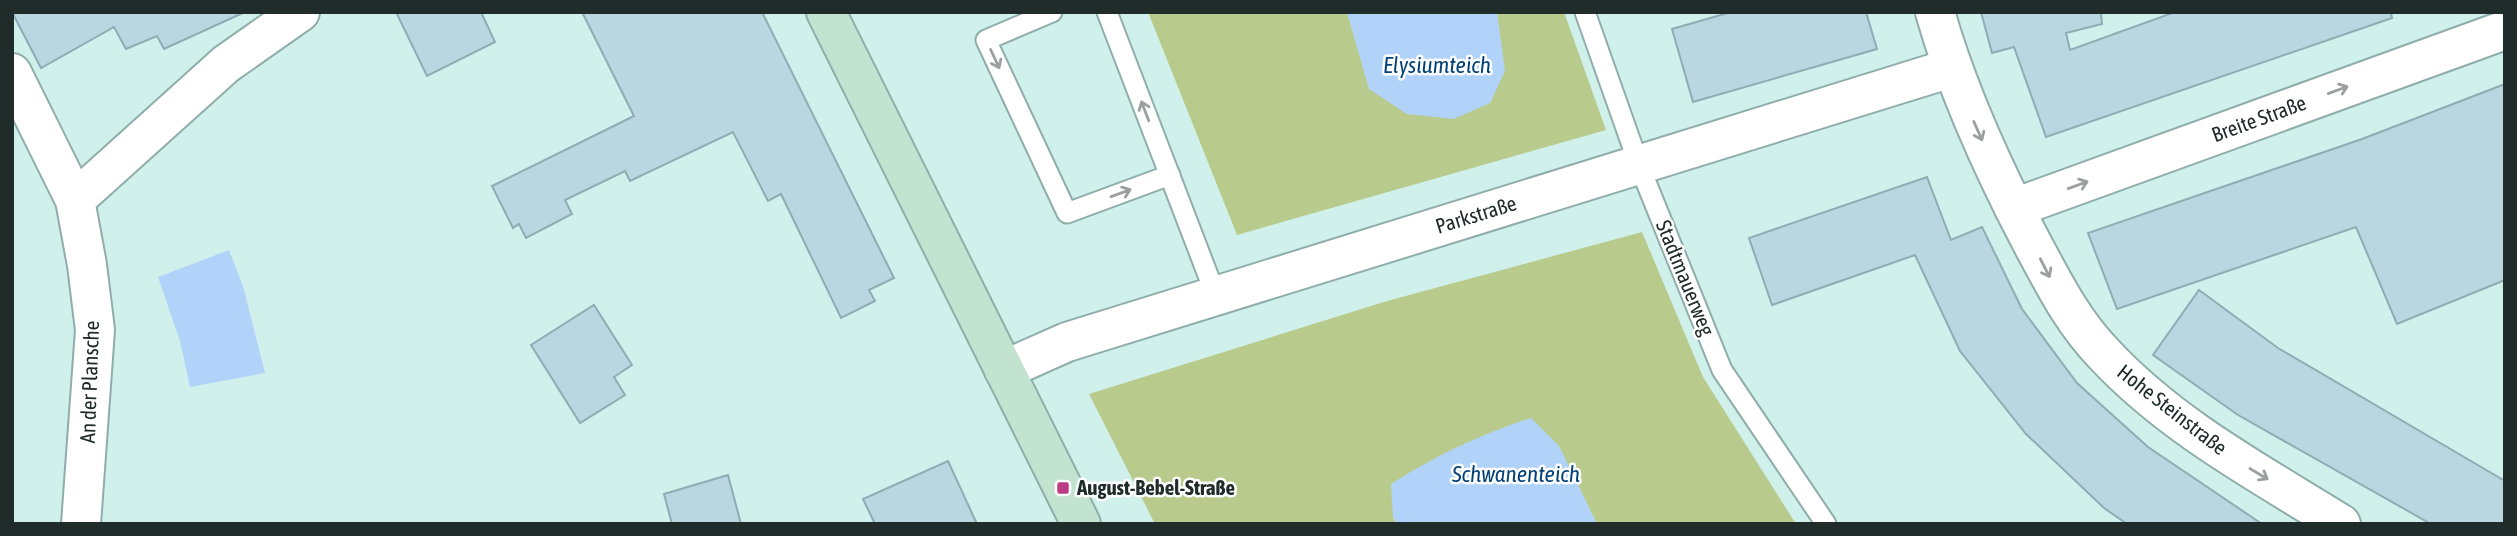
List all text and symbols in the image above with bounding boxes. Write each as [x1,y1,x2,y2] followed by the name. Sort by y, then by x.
[989,48,1002,69] one-way arrow
[1383,52,1491,78] water label: Elysiumteich
[2326,83,2348,96] one-way arrow
[2208,90,2309,146] street label: Breite Straße
[1138,101,1151,122] one-way arrow
[1972,119,1985,141] one-way arrow
[2066,177,2088,190] one-way arrow
[1110,185,1132,198] one-way arrow
[1432,190,1519,238] street label: Parkstraße
[1652,216,1720,339] street label: Stadtmauerweg
[2039,257,2053,278] one-way arrow
[75,320,103,444] street label: An der Plansche
[2113,359,2232,459] street label: Hohe Steinstraße
[1451,461,1580,487] water label: Schwanenteich
[2248,467,2268,481] one-way arrow
[1076,475,1235,499] place label: August-Bebel-Straße
[1055,480,1071,496] marker: August-Bebel-Straße

